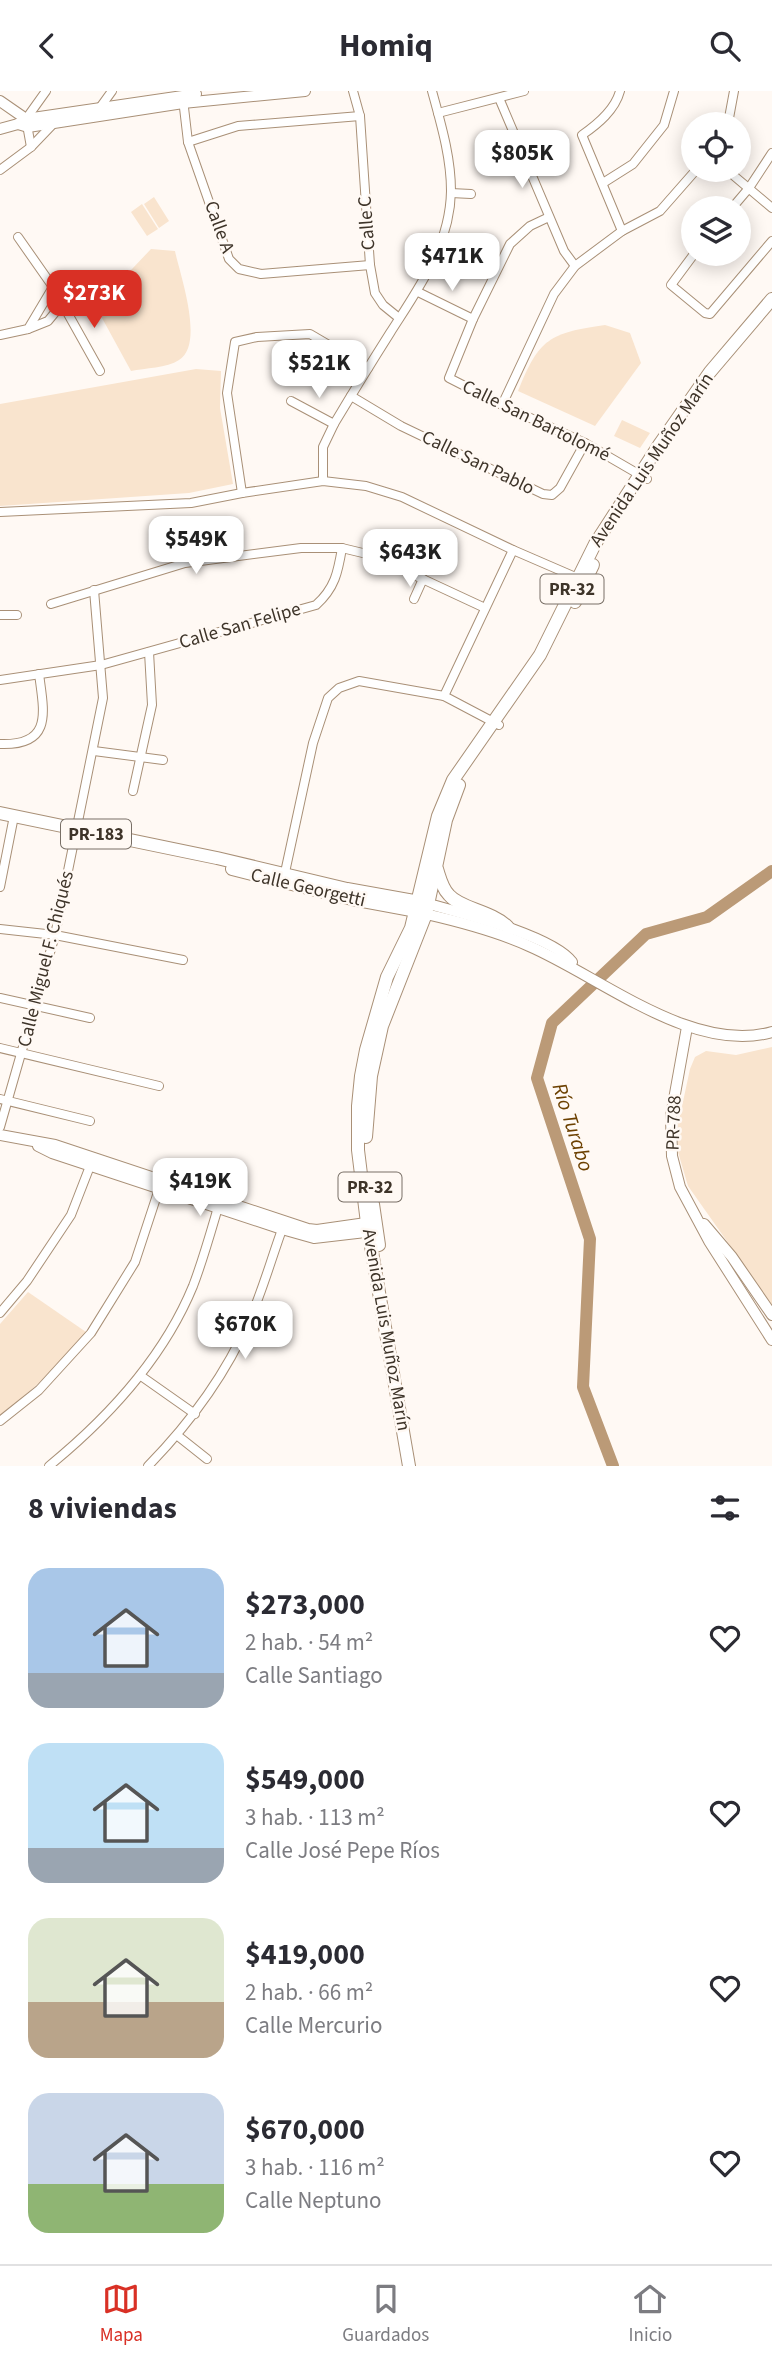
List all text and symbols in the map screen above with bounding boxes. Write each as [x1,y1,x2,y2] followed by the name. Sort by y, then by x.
[339,23,433,69] text: Homiq
[28,27,66,65] icon: back
[706,27,744,65] icon: search
[681,112,751,266] map controls
[681,112,751,182] button: locate
[473,131,571,190] pin: $805K
[491,136,553,169] text: $805K
[352,195,382,251] street label: Calle C
[681,196,751,266] button: layers
[197,197,241,257] street label: Calle A
[403,233,501,293] pin: $471K
[421,239,483,272] text: $471K
[45,271,143,330] pin: $273K
[63,276,125,309] text: $273K
[270,341,368,400] pin: $521K
[288,346,350,379] text: $521K
[584,368,720,552] street label: Avenida Luis Muñoz Marín
[458,373,614,469] street label: Calle San Bartolomé
[417,424,539,502] street label: Calle San Pablo
[147,517,245,576] pin: $549K
[165,522,227,555] text: $549K
[361,529,459,589] pin: $643K
[379,535,441,568] text: $643K
[540,575,604,603] road number: PR-32
[176,596,304,656] street label: Calle San Felipe
[61,819,131,849] road number: PR-183
[248,862,368,914] street label: Calle Georgetti
[11,868,81,1050] street label: Calle Miguel F. Chiqués
[545,1079,601,1175] water label: Río Turabo
[660,1095,688,1151] street label: PR-788
[151,1159,249,1218] pin: $419K
[169,1164,231,1197] text: $419K
[338,1173,402,1202] road number: PR-32
[355,1227,417,1433] street label: Avenida Luis Muñoz Marín
[196,1301,294,1361] pin: $670K
[214,1307,276,1340] text: $670K
[28,1487,177,1530] text: 8 viviendas
[706,1489,744,1527] icon: filters
[245,1583,365,1626] text: $273,000
[84,1596,168,1680] icon: home
[706,1619,744,1657] icon: heart
[245,1626,373,1659] text: 2 hab. · 54 m²
[245,1659,383,1692] text: Calle Santiago
[245,1758,365,1801] text: $549,000
[84,1771,168,1855] icon: home
[706,1794,744,1832] icon: heart
[245,1801,385,1834] text: 3 hab. · 113 m²
[245,1834,440,1867] text: Calle José Pepe Ríos
[245,1933,365,1976] text: $419,000
[84,1946,168,2030] icon: home
[706,1969,744,2007] icon: heart
[245,1976,373,2009] text: 2 hab. · 66 m²
[245,2009,382,2042] text: Calle Mercurio
[245,2108,365,2151] text: $670,000
[84,2121,168,2205] icon: home
[706,2144,744,2182] icon: heart
[245,2151,385,2184] text: 3 hab. · 116 m²
[245,2184,381,2217] text: Calle Neptuno
[100,2280,143,2349] tab: Mapa
[342,2280,429,2349] tab: Guardados
[629,2280,672,2349] tab: Inicio

